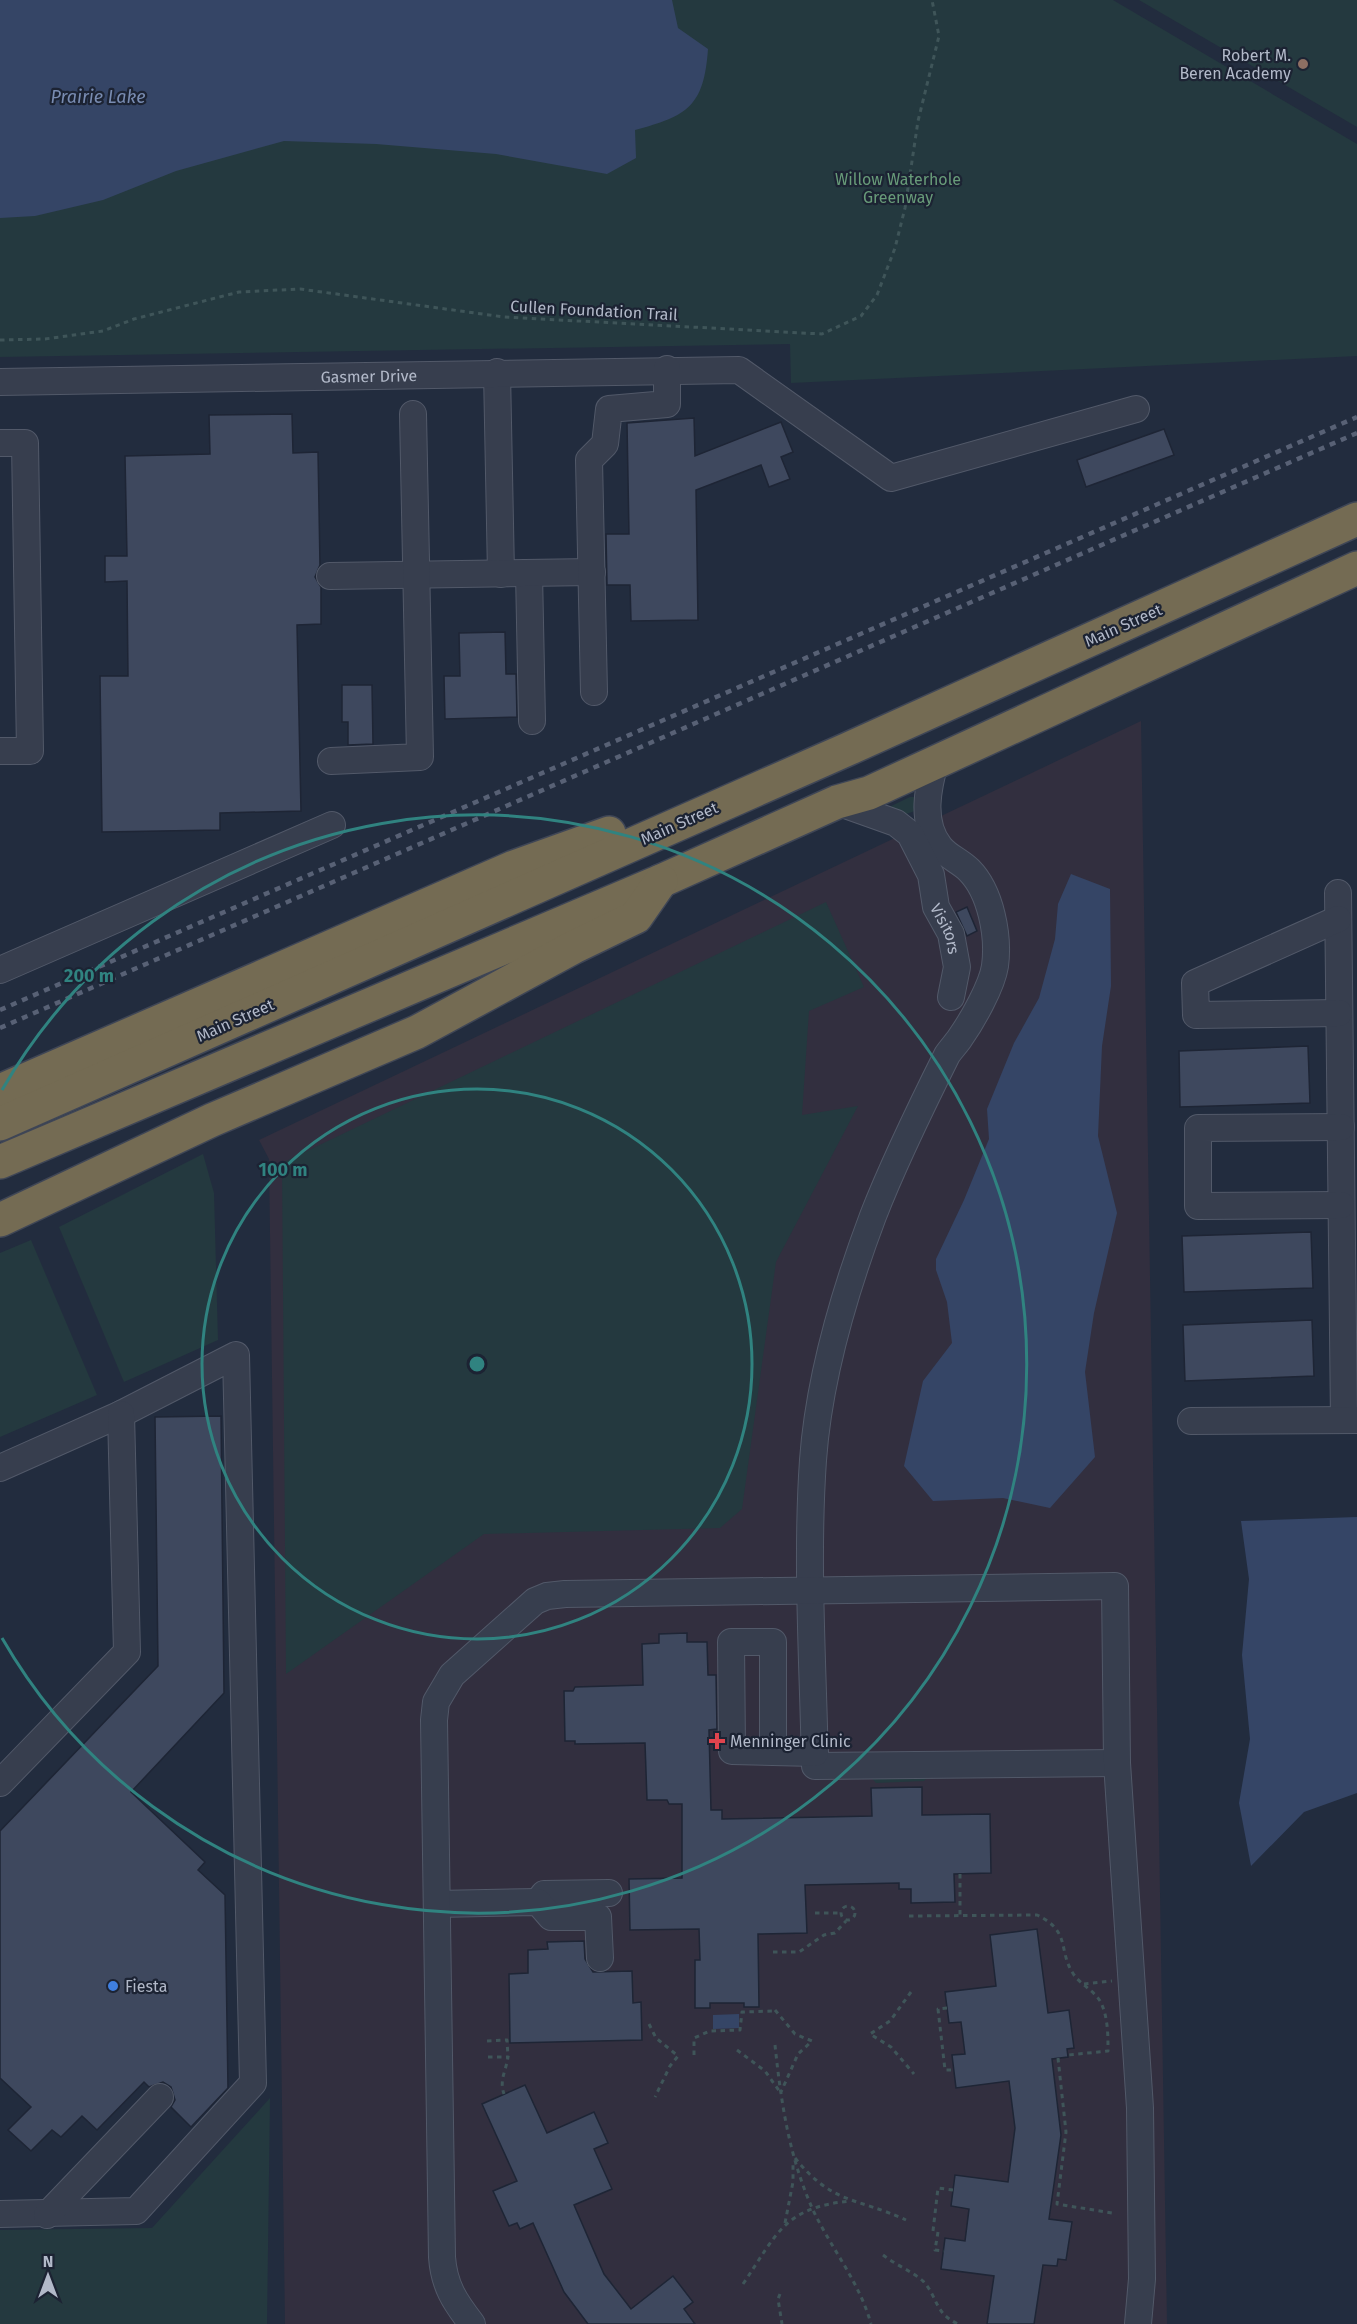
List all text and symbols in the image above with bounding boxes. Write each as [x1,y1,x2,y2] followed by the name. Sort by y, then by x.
[1179,46,1291,83] place label: Robert M. Beren Academy
[1296,57,1310,71] marker: Robert M. Beren Academy
[50,86,146,108] water label: Prairie Lake
[835,170,961,207] park label: Willow Waterhole Greenway
[510,297,679,324] street label: Cullen Foundation Trail
[321,366,417,387] street label: Gasmer Drive
[1082,600,1165,651] street label: Main Street
[638,798,721,849] street label: Main Street
[926,900,963,956] street label: Visitors
[64,965,114,987] text: 200 m
[194,995,277,1046] street label: Main Street
[259,1159,307,1181] text: 100 m
[467,1354,487,1374] centre of rings
[708,1732,726,1750] marker: Menninger Clinic
[730,1732,851,1751] place label: Menninger Clinic
[125,1977,167,1996] place label: Fiesta
[106,1979,120,1993] marker: Fiesta
[18,2246,78,2306] north arrow
[43,2252,53,2271] text: N

